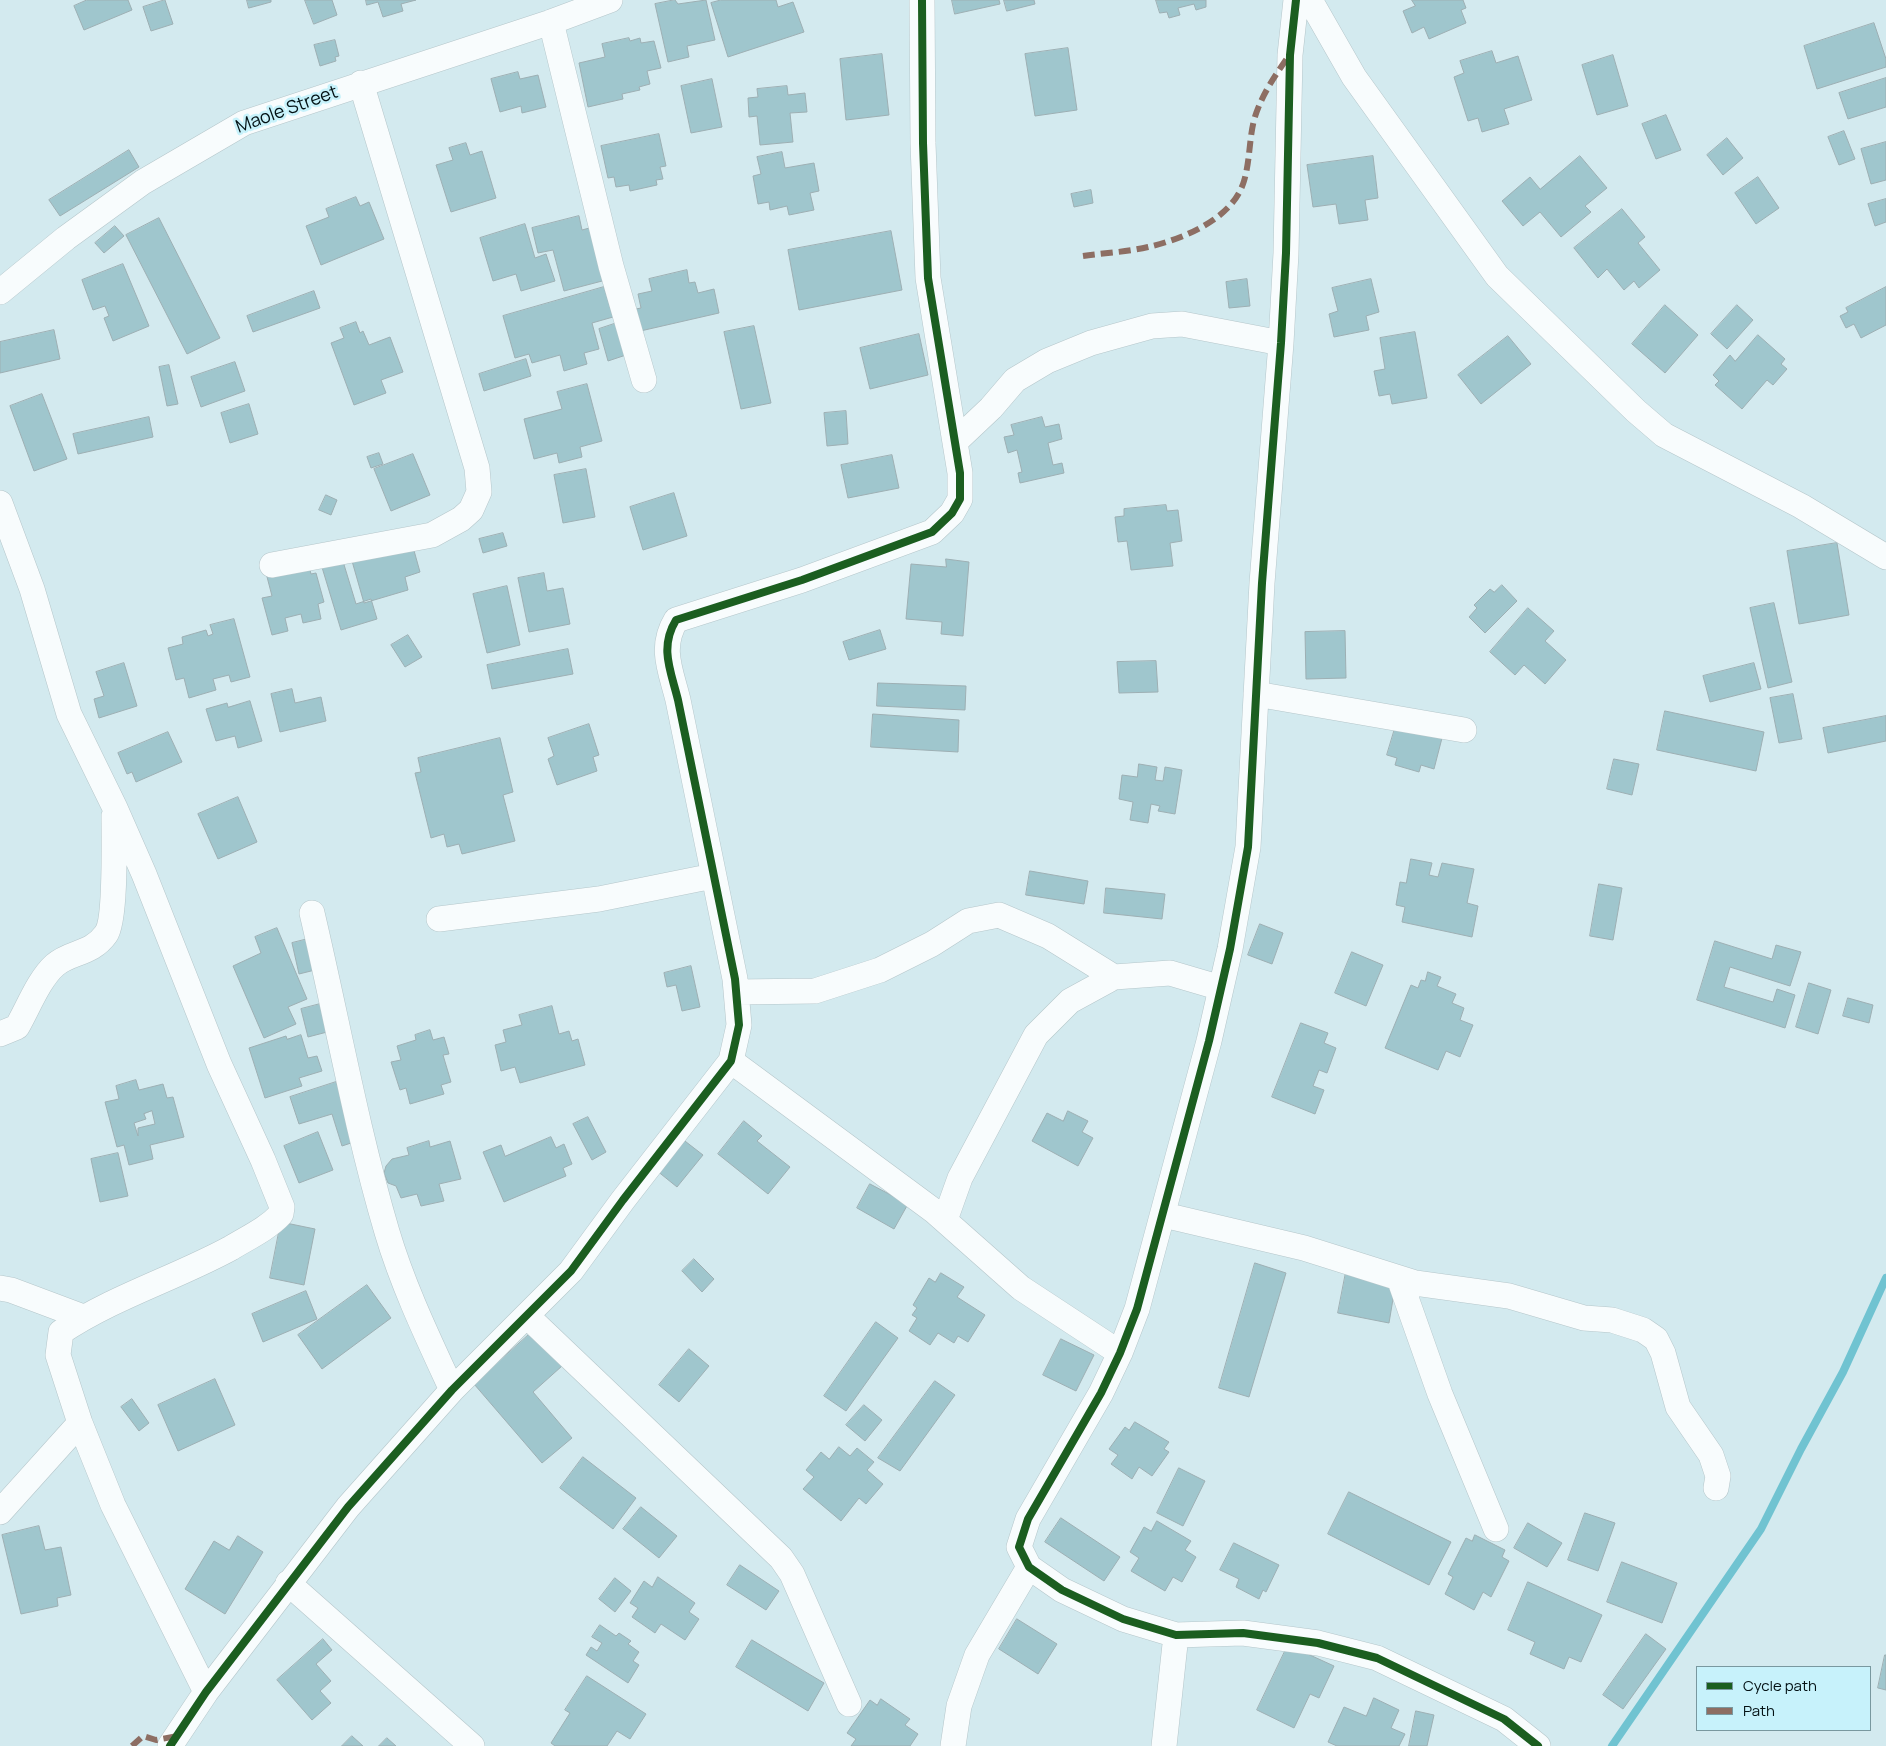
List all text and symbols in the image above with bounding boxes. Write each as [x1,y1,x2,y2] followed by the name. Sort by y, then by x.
[233,82,341,138] street label: Maole Street
[1696,1666,1871,1731] legend
[1743,1675,1817,1696] text: Cycle path
[1743,1700,1775,1721] text: Path

